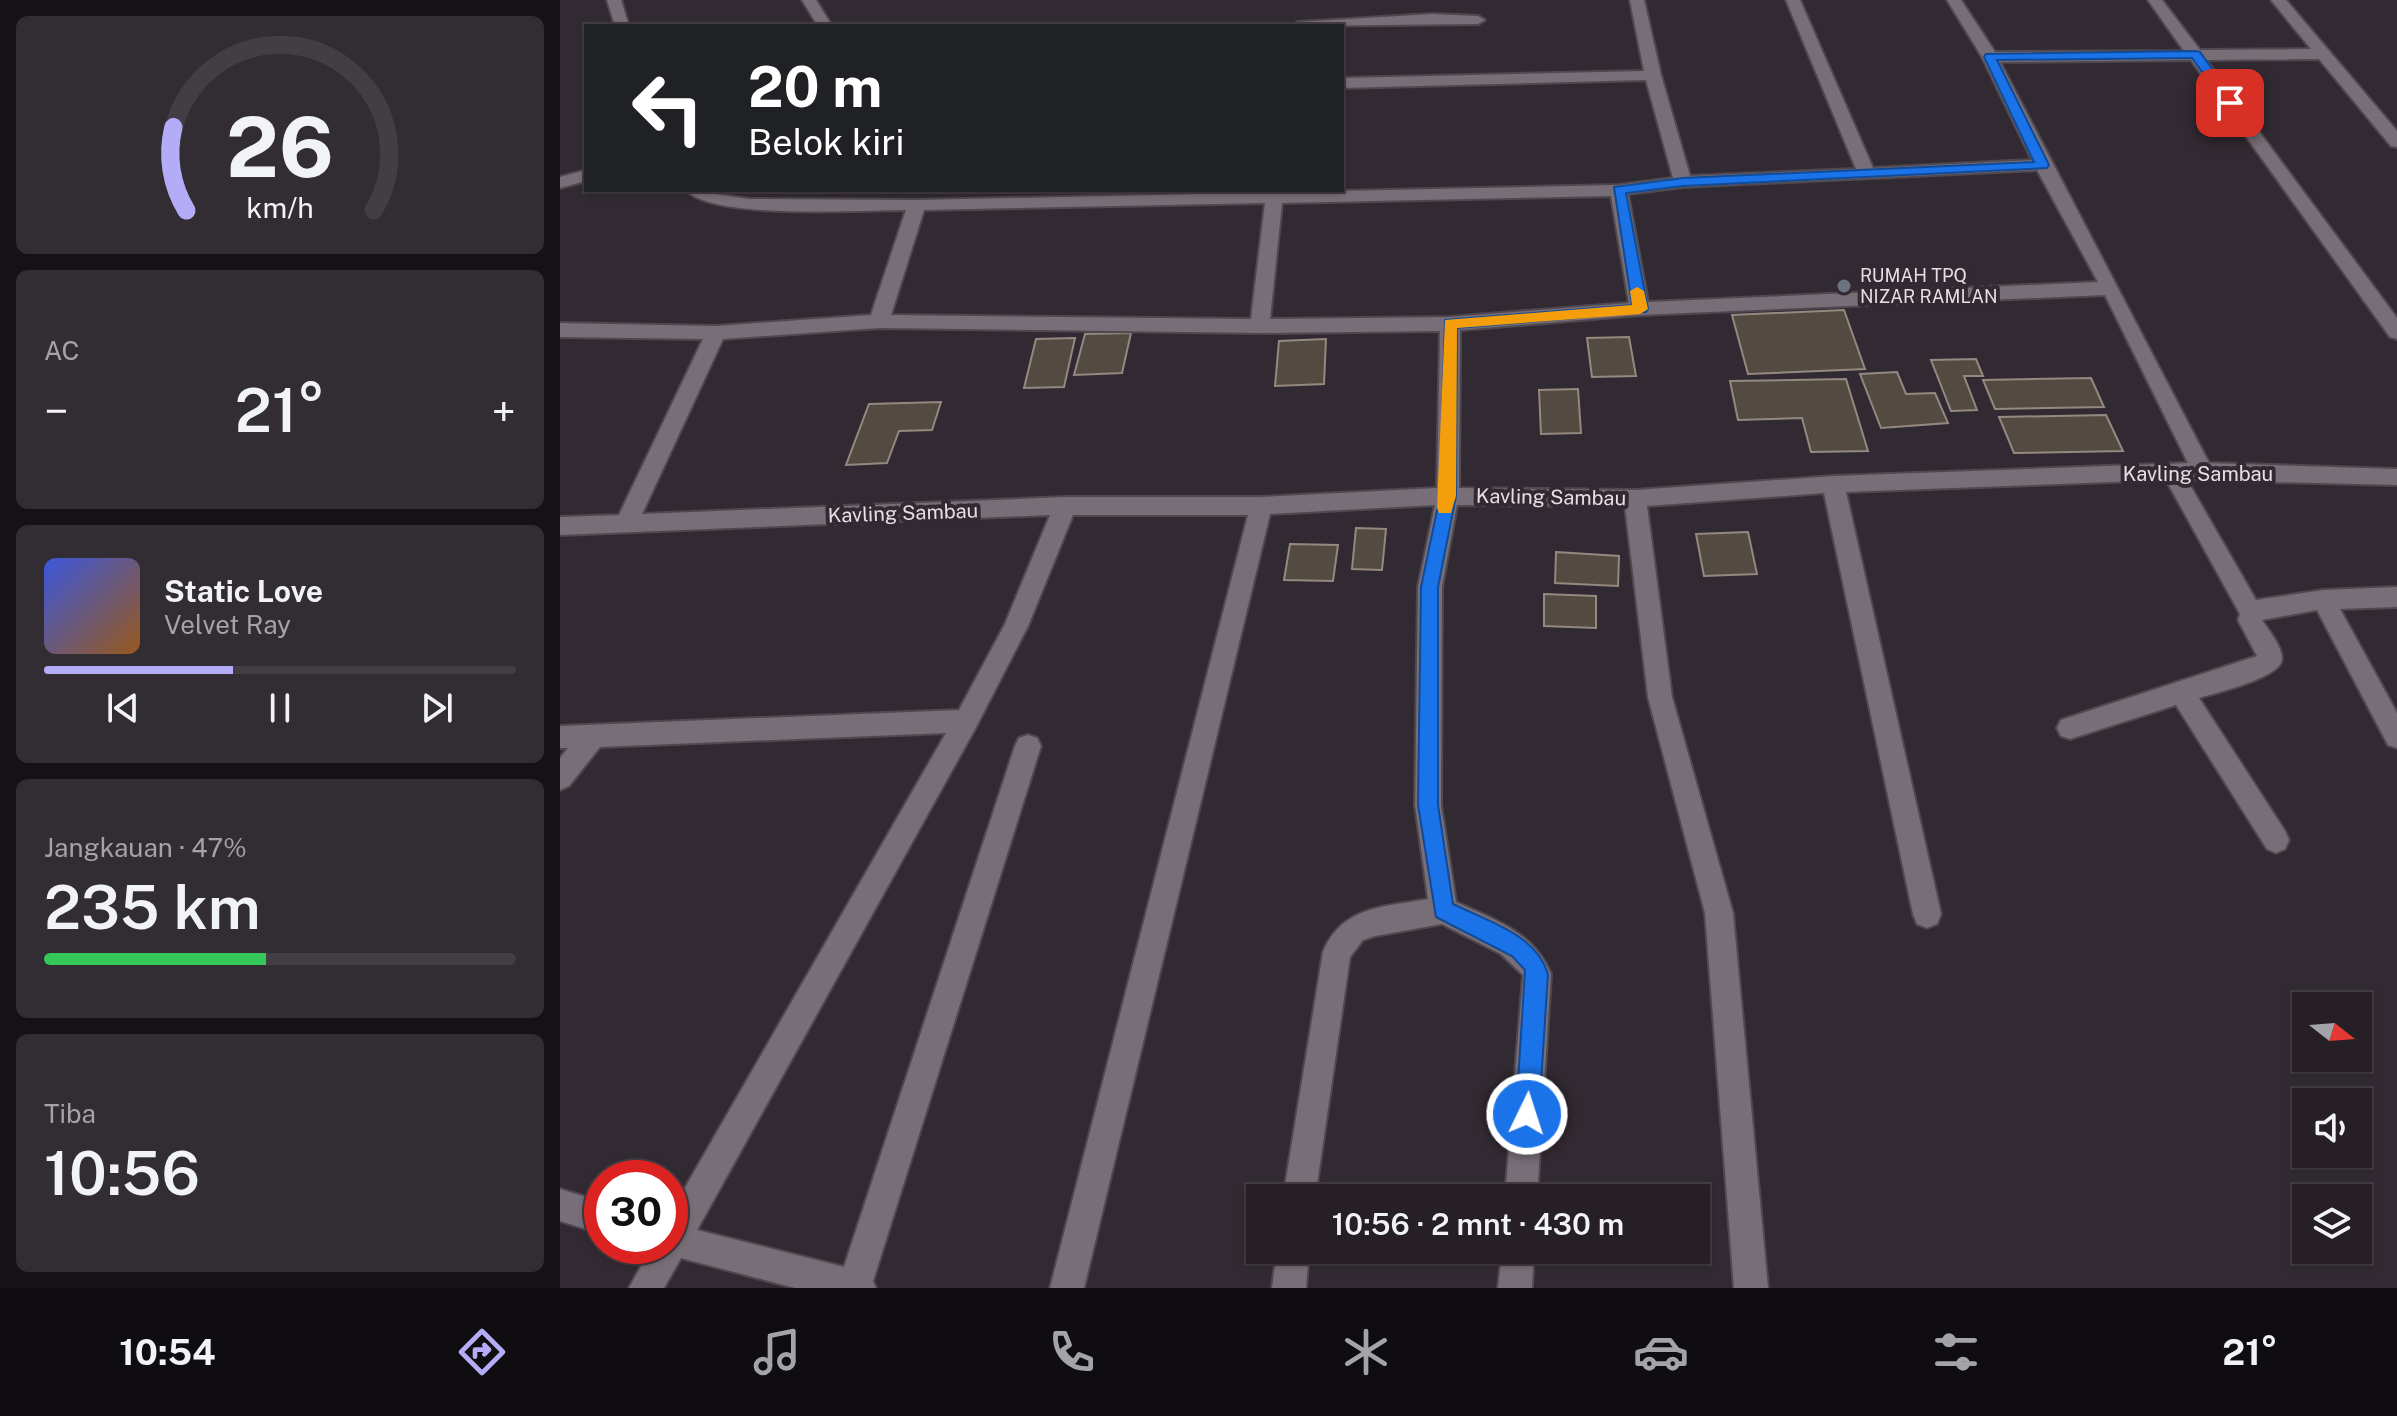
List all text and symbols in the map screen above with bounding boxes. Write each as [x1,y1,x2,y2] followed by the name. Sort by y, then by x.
[748,54,882,120] text: 20 m
[616,56,720,160] icon: left
[2196,69,2264,137] pin
[2208,81,2252,125] icon: arrive
[226,98,334,196] text: 26
[748,121,904,163] text: Belok kiri
[246,191,314,224] text: km/h
[1860,265,1998,307] place label: RUMAH TPQ NIZAR RAMLAN
[1835,277,1853,295] marker: RUMAH TPQ NIZAR RAMLAN
[44,335,79,366] text: AC
[235,375,325,446] text: 21°
[44,385,68,437] text: −
[492,385,516,437] text: +
[2123,462,2273,486] street label: Kavling Sambau
[1476,484,1626,510] street label: Kavling Sambau
[827,498,979,528] street label: Kavling Sambau
[164,573,323,609] text: Static Love
[164,609,291,640] text: Velvet Ray
[101,686,145,730] icon: previous
[258,686,302,730] icon: pause
[415,686,459,730] icon: next
[44,832,247,863] text: Jangkauan · 47%
[44,872,261,943] text: 235 km
[2292,992,2372,1072] north arrow
[2292,992,2372,1264] map controls
[1485,1072,1569,1156] position arrow
[2292,1088,2372,1168] button: sound
[44,1098,96,1129] text: Tiba
[44,1138,200,1209] text: 10:56
[584,1160,688,1264] speed limit sign: 30
[2292,1184,2372,1264] button: layers
[1332,1206,1624,1242] text: 10:56 · 2 mnt · 430 m
[454,1324,510,1380] icon: directions
[749,1324,805,1380] icon: music
[1044,1324,1100,1380] icon: phone
[1338,1324,1394,1380] icon: climate
[1633,1324,1689,1380] icon: car
[1928,1324,1984,1380] icon: filters
[119,1331,216,1373] text: 10:54
[2222,1331,2278,1373] text: 21°

